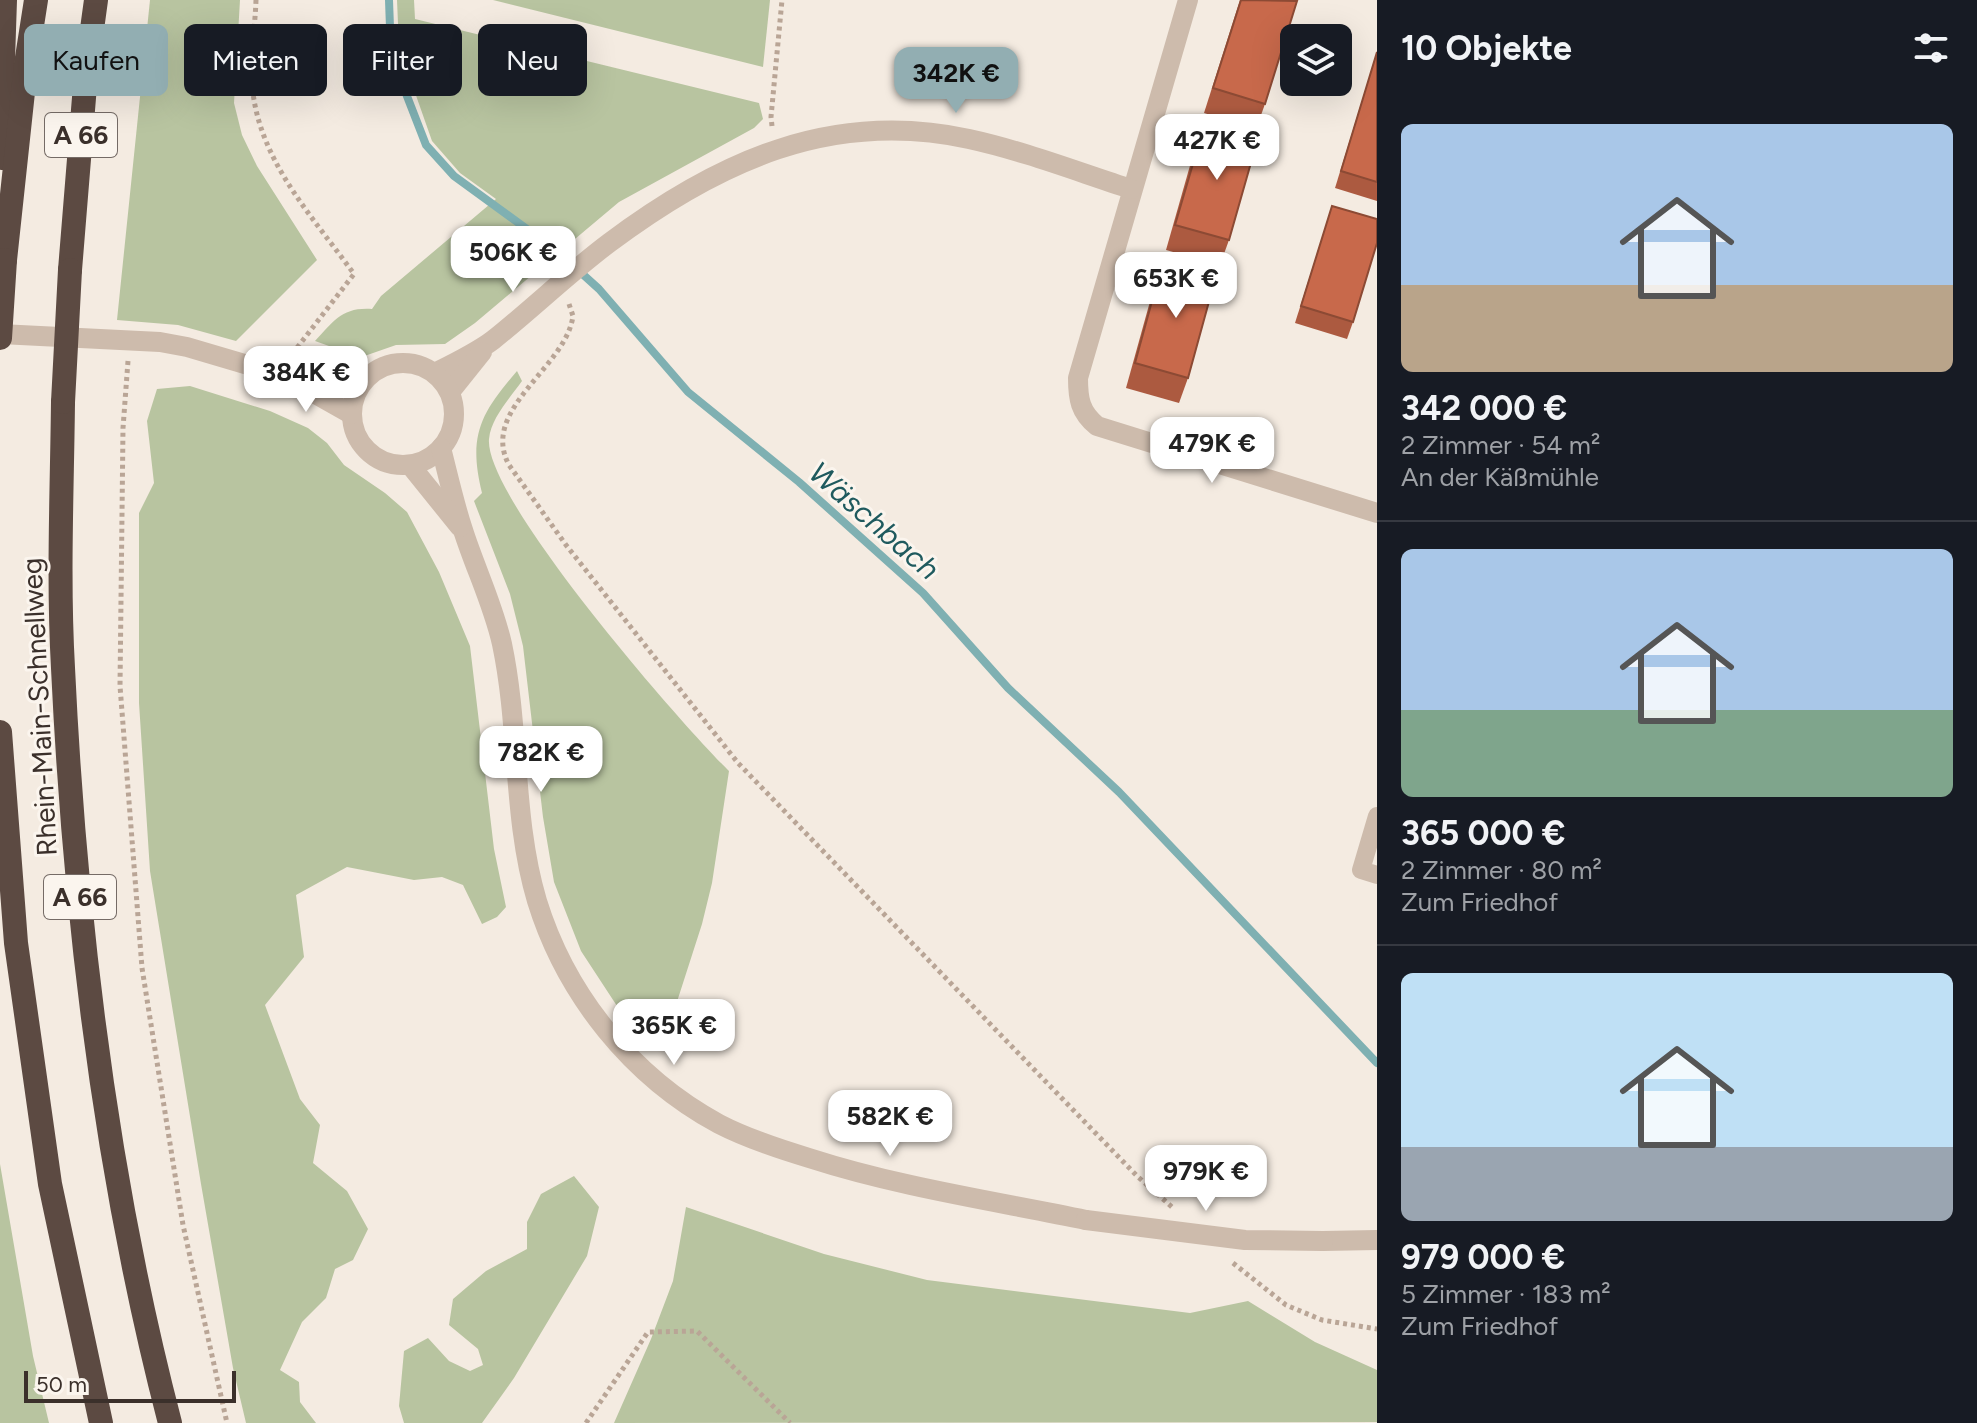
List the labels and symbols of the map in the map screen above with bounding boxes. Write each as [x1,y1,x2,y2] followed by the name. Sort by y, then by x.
[891,47,1021,115] pin: 342K €
[45,113,117,157] road number: A 66
[1152,114,1282,182] pin: 427K €
[448,226,578,294] pin: 506K €
[1111,252,1241,320] pin: 653K €
[241,346,371,414] pin: 384K €
[1147,417,1277,485] pin: 479K €
[802,454,947,587] water label: Wäschbach
[14,557,64,857] street label: Rhein-Main-Schnellweg
[476,726,606,794] pin: 782K €
[44,875,116,919] road number: A 66
[609,999,739,1067] pin: 365K €
[825,1090,955,1158] pin: 582K €
[1141,1145,1271,1213] pin: 979K €
[24,1367,236,1403] scale bar

